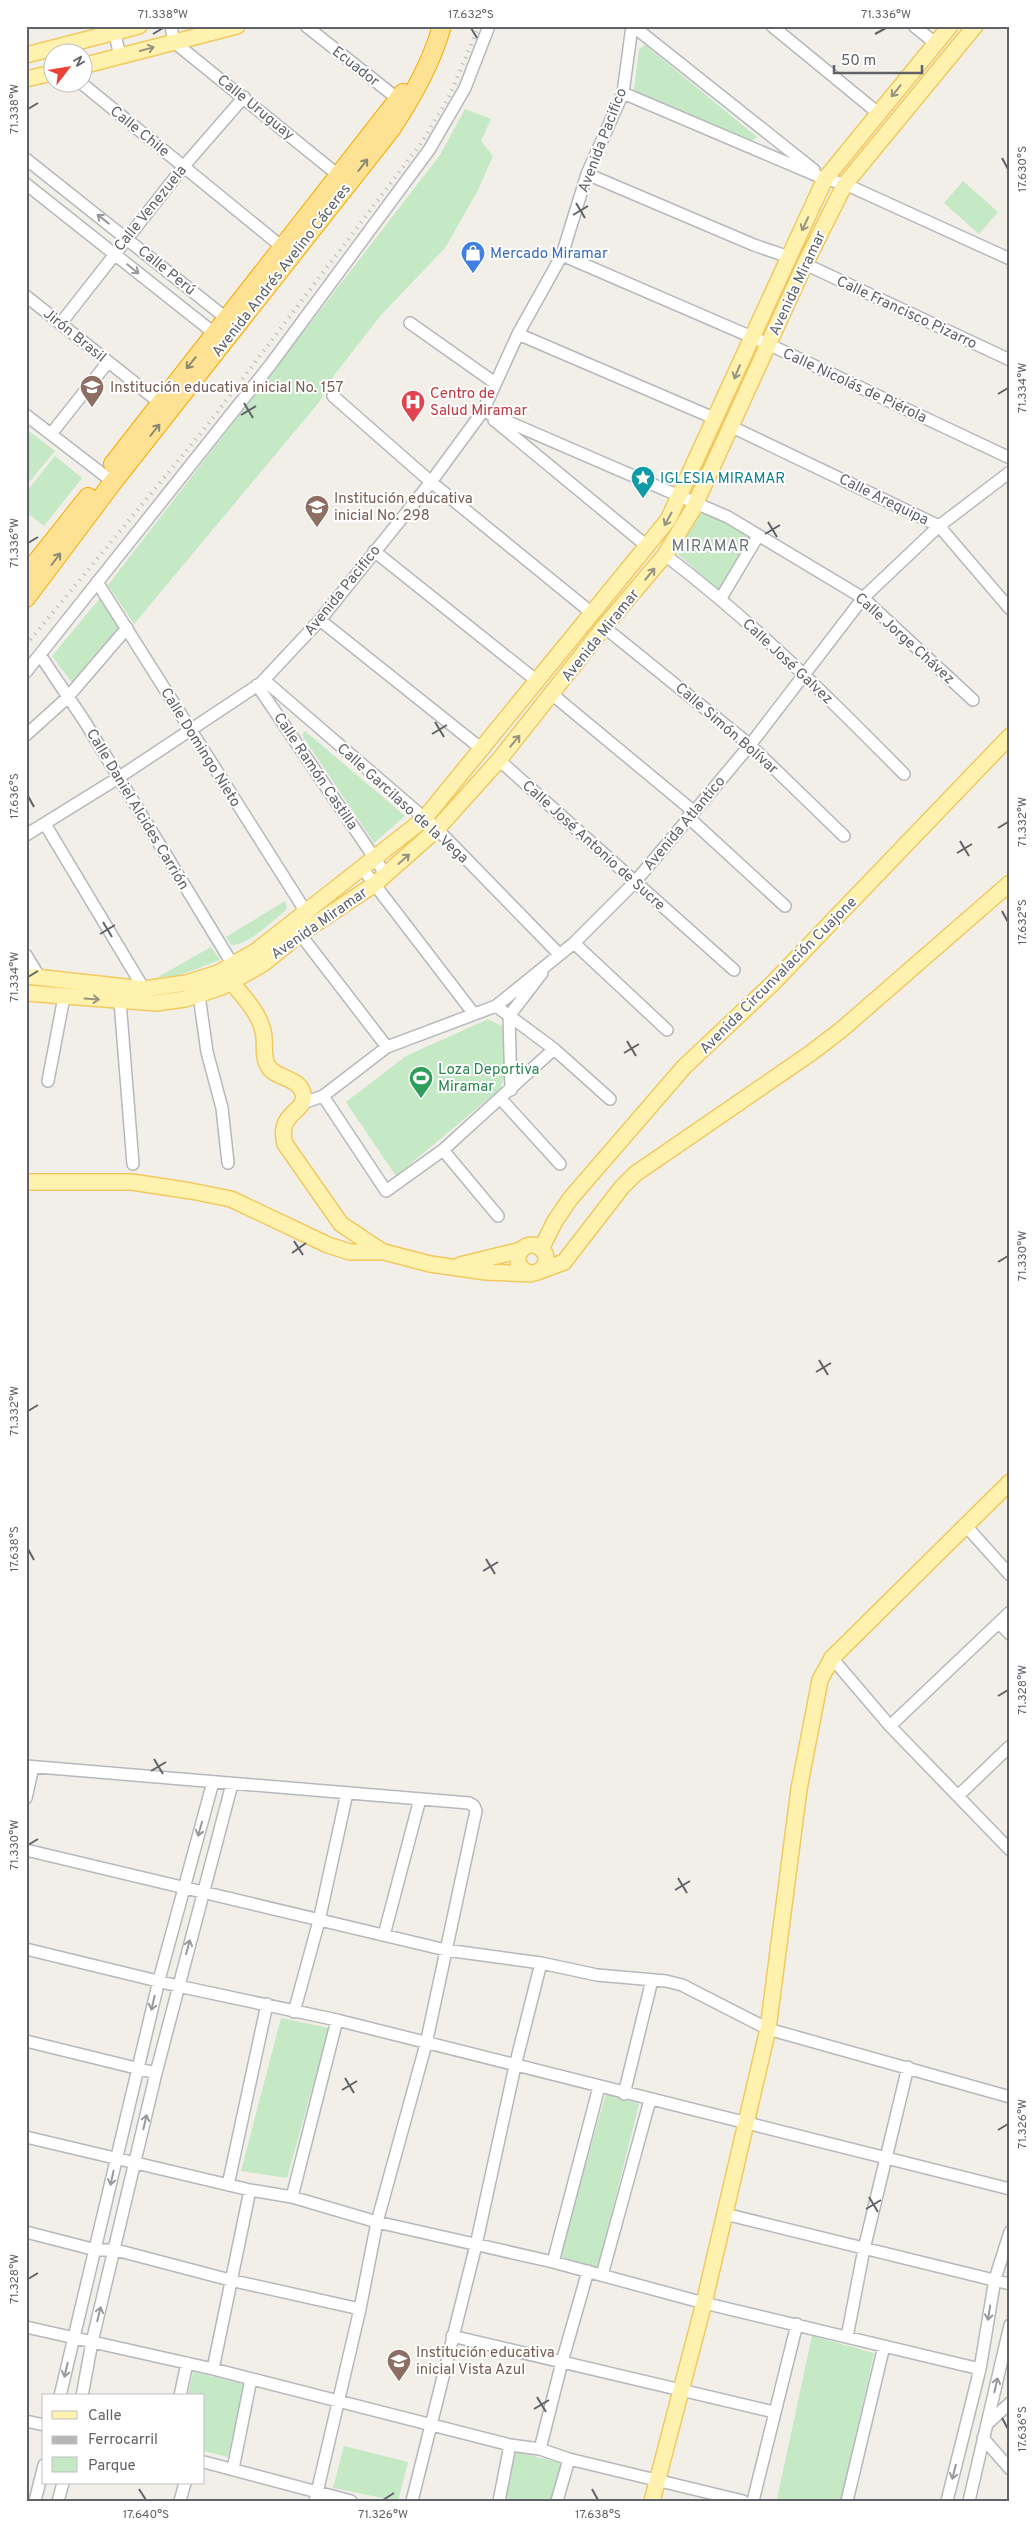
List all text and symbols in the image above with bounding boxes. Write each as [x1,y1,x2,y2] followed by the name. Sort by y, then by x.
[138,7,188,23] text: 71.338°W
[448,7,494,23] text: 17.632°S
[861,7,911,23] text: 71.336°W
[42,42,92,92] north arrow
[834,42,921,74] scale bar
[328,43,383,92] street label: Ecuador
[138,44,154,53] one-way arrow
[841,52,876,71] text: 50 m
[68,53,88,71] text: N
[212,71,298,145] street label: Calle Uruguay
[7,84,23,134] text: 71.338°W
[891,84,902,97] one-way arrow
[575,85,632,196] street label: Avenida Pacifico
[105,102,173,162] street label: Calle Chile
[1015,146,1031,192] text: 17.630°S
[358,159,369,172] one-way arrow
[111,162,192,256] street label: Calle Venezuela
[209,180,356,361] street label: Avenida Andrés Avelino Cáceres
[96,214,110,224] one-way arrow
[799,216,809,231] one-way arrow
[766,228,831,339] street label: Avenida Miramar
[460,240,486,274] shop icon: Mercado Miramar
[133,242,199,300] street label: Calle Perú
[490,245,608,264] place label: Mercado Miramar
[126,264,139,275] one-way arrow
[833,272,980,354] street label: Calle Francisco Pizarro
[39,305,110,367] street label: Jirón Brasil
[779,345,929,428] street label: Calle Nicolás de Piérola
[186,356,197,369] one-way arrow
[1015,363,1031,413] text: 71.334°W
[731,364,741,379] one-way arrow
[79,374,105,408] school or university icon: Institución educativa inicial No. 157
[110,379,343,398] place label: Institución educativa inicial No. 157
[430,385,527,421] place label: Centro de Salud Miramar
[400,389,426,423] hospital icon: Centro de Salud Miramar
[149,424,160,437] one-way arrow
[630,465,656,499] place icon: IGLESIA MIRAMAR
[660,470,785,489] place label: IGLESIA MIRAMAR
[835,470,931,530] street label: Calle Arequipa
[334,490,473,526] place label: Institución educativa inicial No. 298
[304,494,330,528] school or university icon: Institución educativa inicial No. 298
[663,511,673,526] one-way arrow
[7,518,23,568] text: 71.336°W
[672,537,750,557] district label: MIRAMAR
[301,542,385,640] street label: Avenida Pacifico
[51,552,61,566] one-way arrow
[644,567,655,580] one-way arrow
[558,586,644,686] street label: Avenida Miramar
[850,589,958,689] street label: Calle Jorge Chávez
[738,615,836,709] street label: Calle José Galvez
[671,679,782,779] street label: Calle Simón Bolívar
[155,685,244,811] street label: Calle Domingo Nieto
[268,709,361,834] street label: Calle Ramón Castilla
[81,726,192,894] street label: Calle Daniel Alcides Carrión
[509,734,520,747] one-way arrow
[332,740,472,868] street label: Calle Garcilaso de la Vega
[7,773,23,819] text: 17.636°S
[640,773,730,875] street label: Avenida Atlantico
[517,777,669,915] street label: Calle José Antonio de Sucre
[1015,797,1031,847] text: 71.332°W
[397,853,410,865] one-way arrow
[268,884,372,965] street label: Avenida Miramar
[696,893,862,1059] street label: Avenida Circunvalación Cuajone
[1015,899,1031,945] text: 17.632°S
[7,952,23,1002] text: 71.334°W
[84,994,100,1004] one-way arrow
[438,1061,539,1097] place label: Loza Deportiva Miramar
[408,1065,434,1099] sports icon: Loza Deportiva Miramar
[1015,1231,1031,1281] text: 71.330°W
[7,1386,23,1436] text: 71.332°W
[7,1526,23,1572] text: 17.638°S
[1015,1665,1031,1715] text: 71.328°W
[7,1820,23,1870] text: 71.330°W
[195,1821,204,1837] one-way arrow
[184,1939,194,1955] one-way arrow
[148,1994,157,2010] one-way arrow
[1015,2099,1031,2149] text: 71.326°W
[141,2114,150,2130] one-way arrow
[107,2170,116,2186] one-way arrow
[7,2254,23,2304] text: 71.328°W
[984,2305,994,2321] one-way arrow
[95,2306,105,2322] one-way arrow
[416,2344,555,2380] place label: Institución educativa inicial Vista Azul
[386,2348,412,2382] school or university icon: Institución educativa inicial Vista Azul
[61,2361,70,2377] one-way arrow
[992,2378,1001,2394] one-way arrow
[42,2394,205,2484] legend
[1015,2406,1031,2452] text: 17.636°S
[88,2407,122,2426] text: Calle
[88,2431,158,2450] text: Ferrocarril
[88,2457,136,2476] text: Parque
[949,2463,959,2479] one-way arrow
[123,2507,169,2523] text: 17.640°S
[358,2507,408,2523] text: 71.326°W
[575,2507,621,2523] text: 17.638°S

